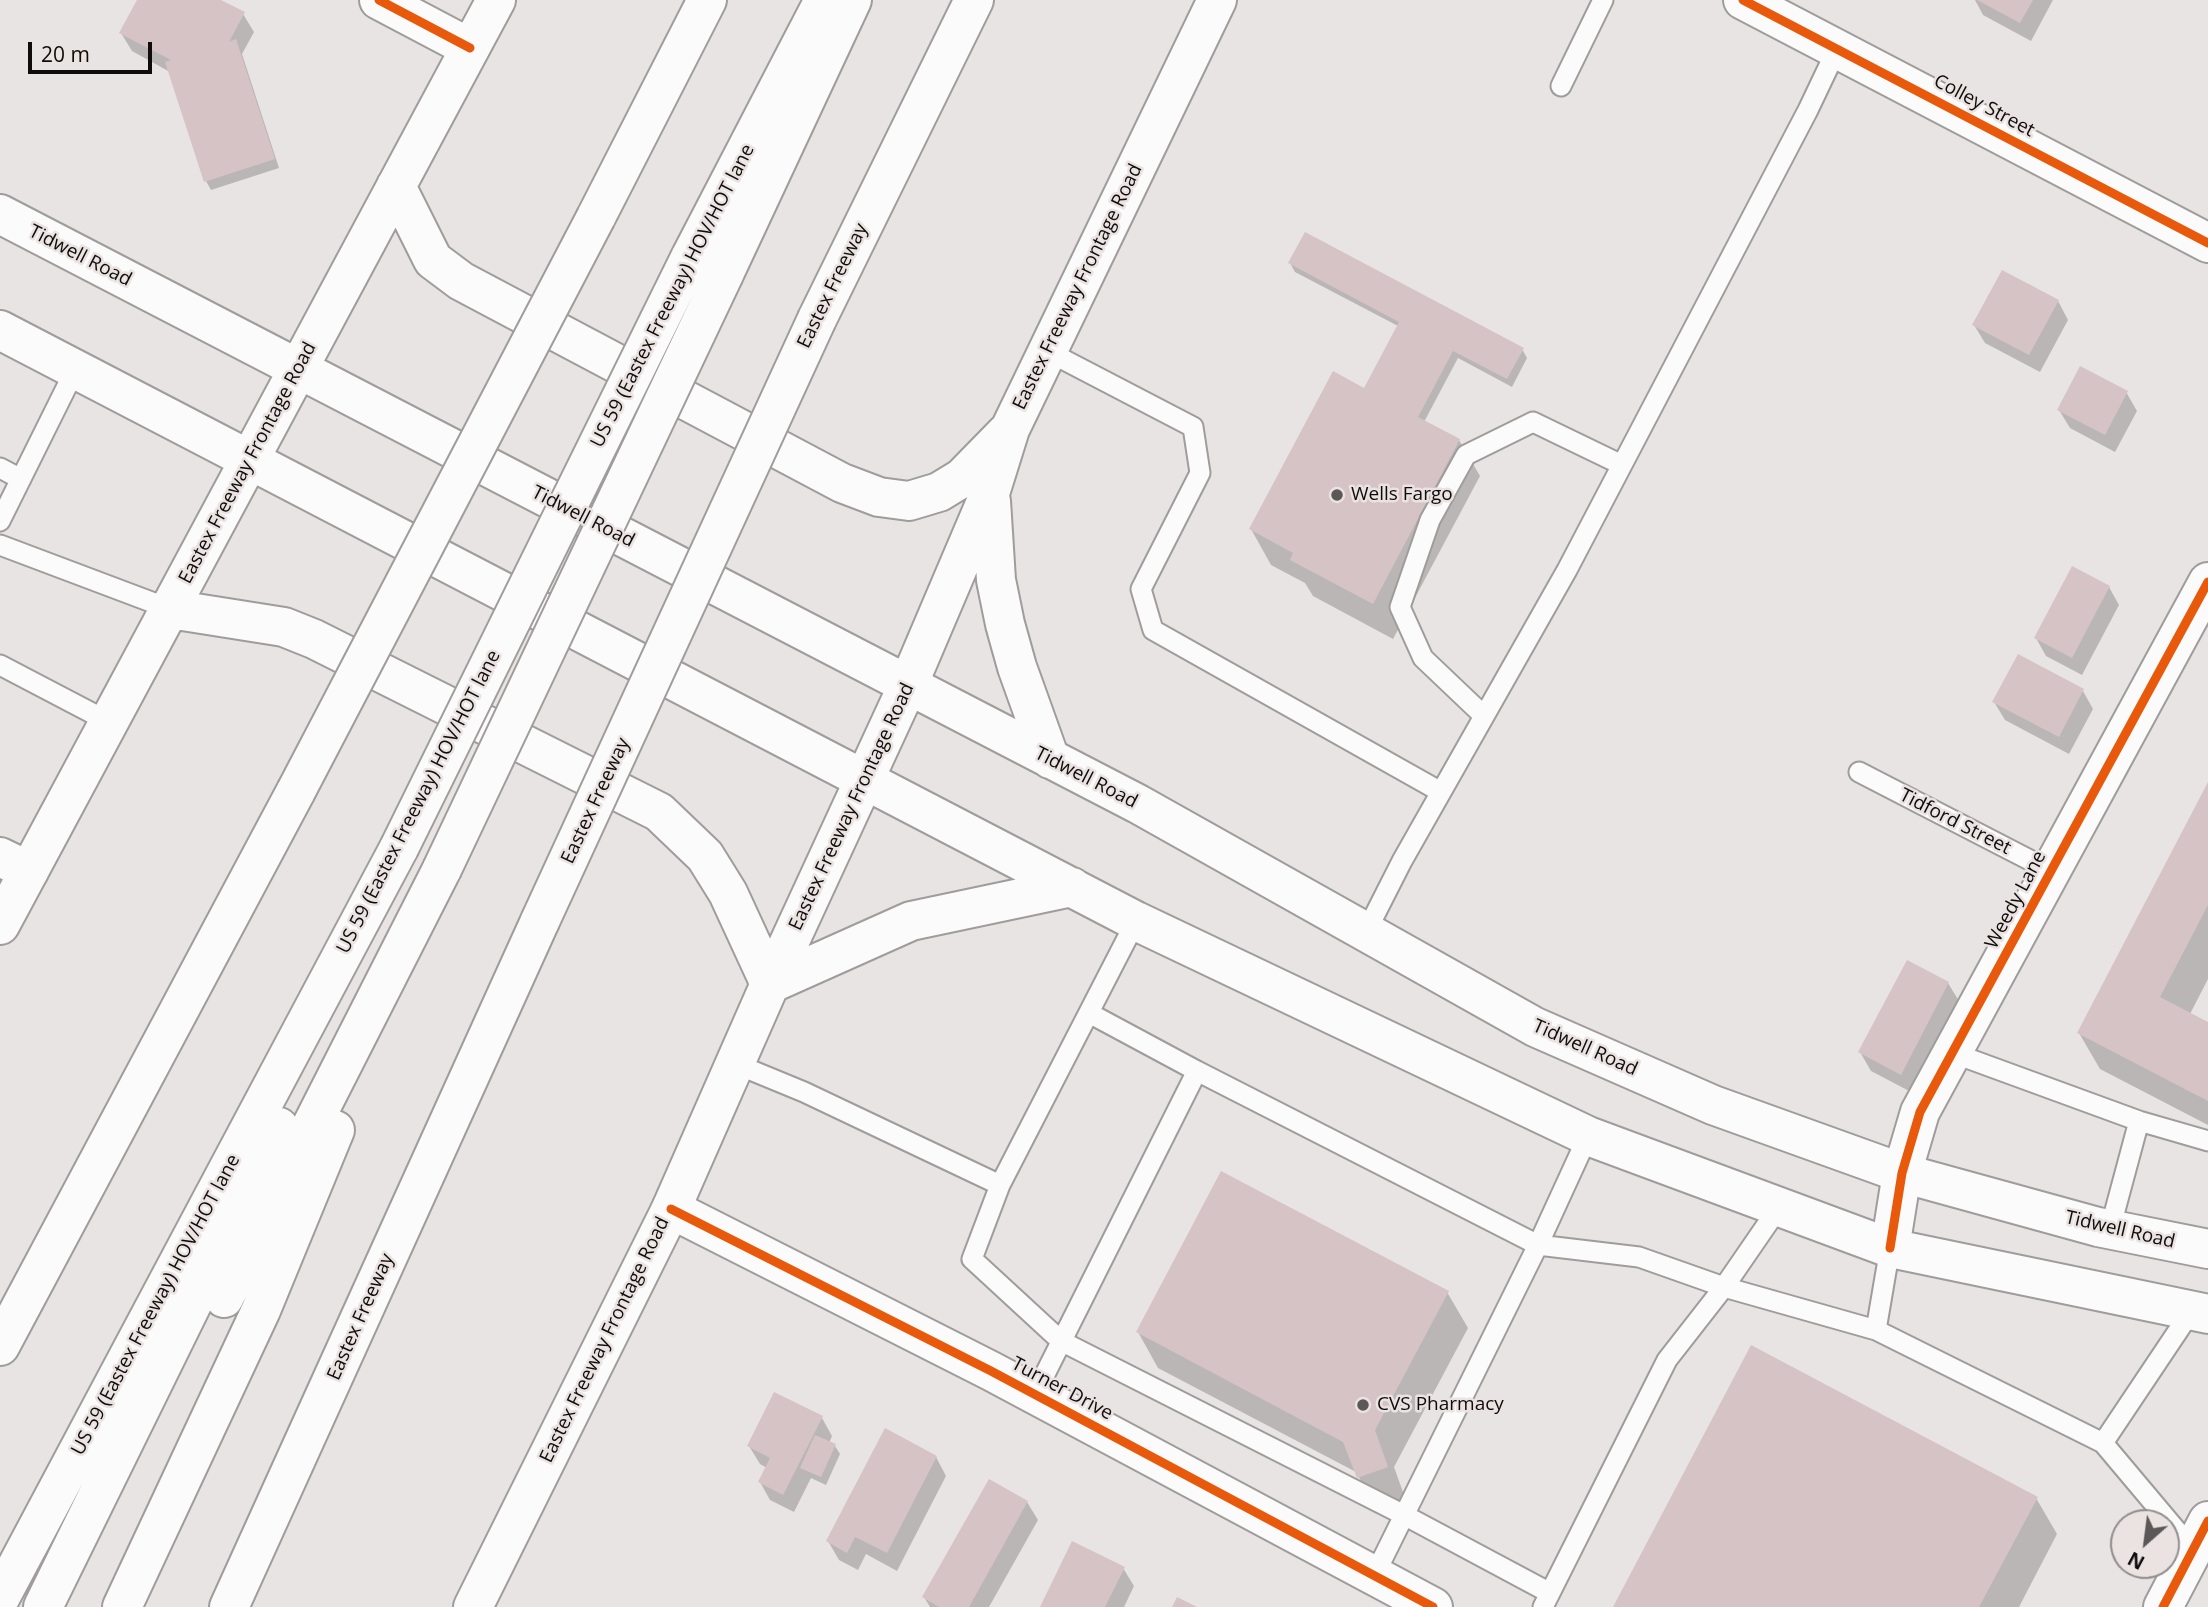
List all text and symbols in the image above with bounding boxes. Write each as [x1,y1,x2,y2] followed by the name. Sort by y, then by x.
[32,28,156,72] scale bar
[41,40,90,68] text: 20 m
[1930,70,2038,142] street label: Colley Street
[586,141,760,451] street label: US 59 (Eastex Freeway) HOV/HOT lane
[1008,160,1148,414] street label: Eastex Freeway Frontage Road
[25,220,135,292] street label: Tidwell Road
[793,220,873,352] street label: Eastex Freeway
[174,338,322,588] street label: Eastex Freeway Frontage Road
[528,481,638,553] street label: Tidwell Road
[1351,484,1453,506] place label: Wells Fargo
[1329,487,1345,503] marker: Wells Fargo
[332,647,506,957] street label: US 59 (Eastex Freeway) HOV/HOT lane
[785,680,919,934] street label: Eastex Freeway Frontage Road
[557,734,635,868] street label: Eastex Freeway
[1031,742,1141,814] street label: Tidwell Road
[1895,784,2015,860] street label: Tidford Street
[1981,847,2051,953] street label: Weedy Lane
[1529,1015,1641,1081] street label: Tidwell Road
[67,1151,245,1459] street label: US 59 (Eastex Freeway) HOV/HOT lane
[2063,1206,2177,1254] street label: Tidwell Road
[535,1213,675,1467] street label: Eastex Freeway Frontage Road
[323,1250,399,1384] street label: Eastex Freeway
[1007,1353,1117,1425] street label: Turner Drive
[1377,1394,1504,1416] place label: CVS Pharmacy
[1355,1397,1371,1413] marker: CVS Pharmacy
[2110,1509,2180,1579] north arrow
[2123,1546,2149,1576] text: N

